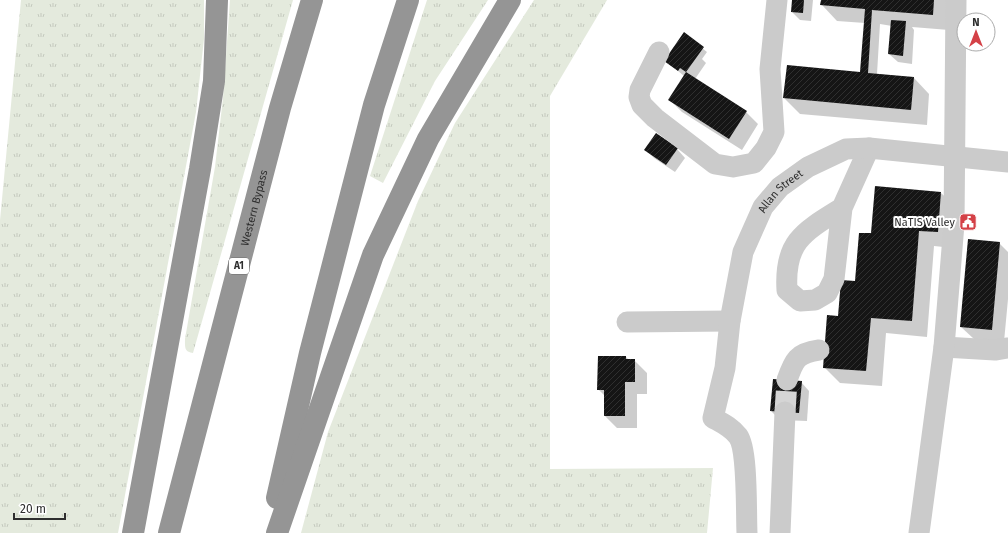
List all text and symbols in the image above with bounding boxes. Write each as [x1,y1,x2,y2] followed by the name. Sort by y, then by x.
[956,12,996,52] north arrow
[972,16,980,29] text: N
[755,166,805,214] street label: Allan Street
[238,168,270,247] street label: Western Bypass
[958,212,978,232] public building icon: NaTIS Valley
[894,216,956,229] place label: NaTIS Valley
[229,258,249,274] road number: A1
[14,495,65,521] scale bar
[20,502,46,516] text: 20 m

